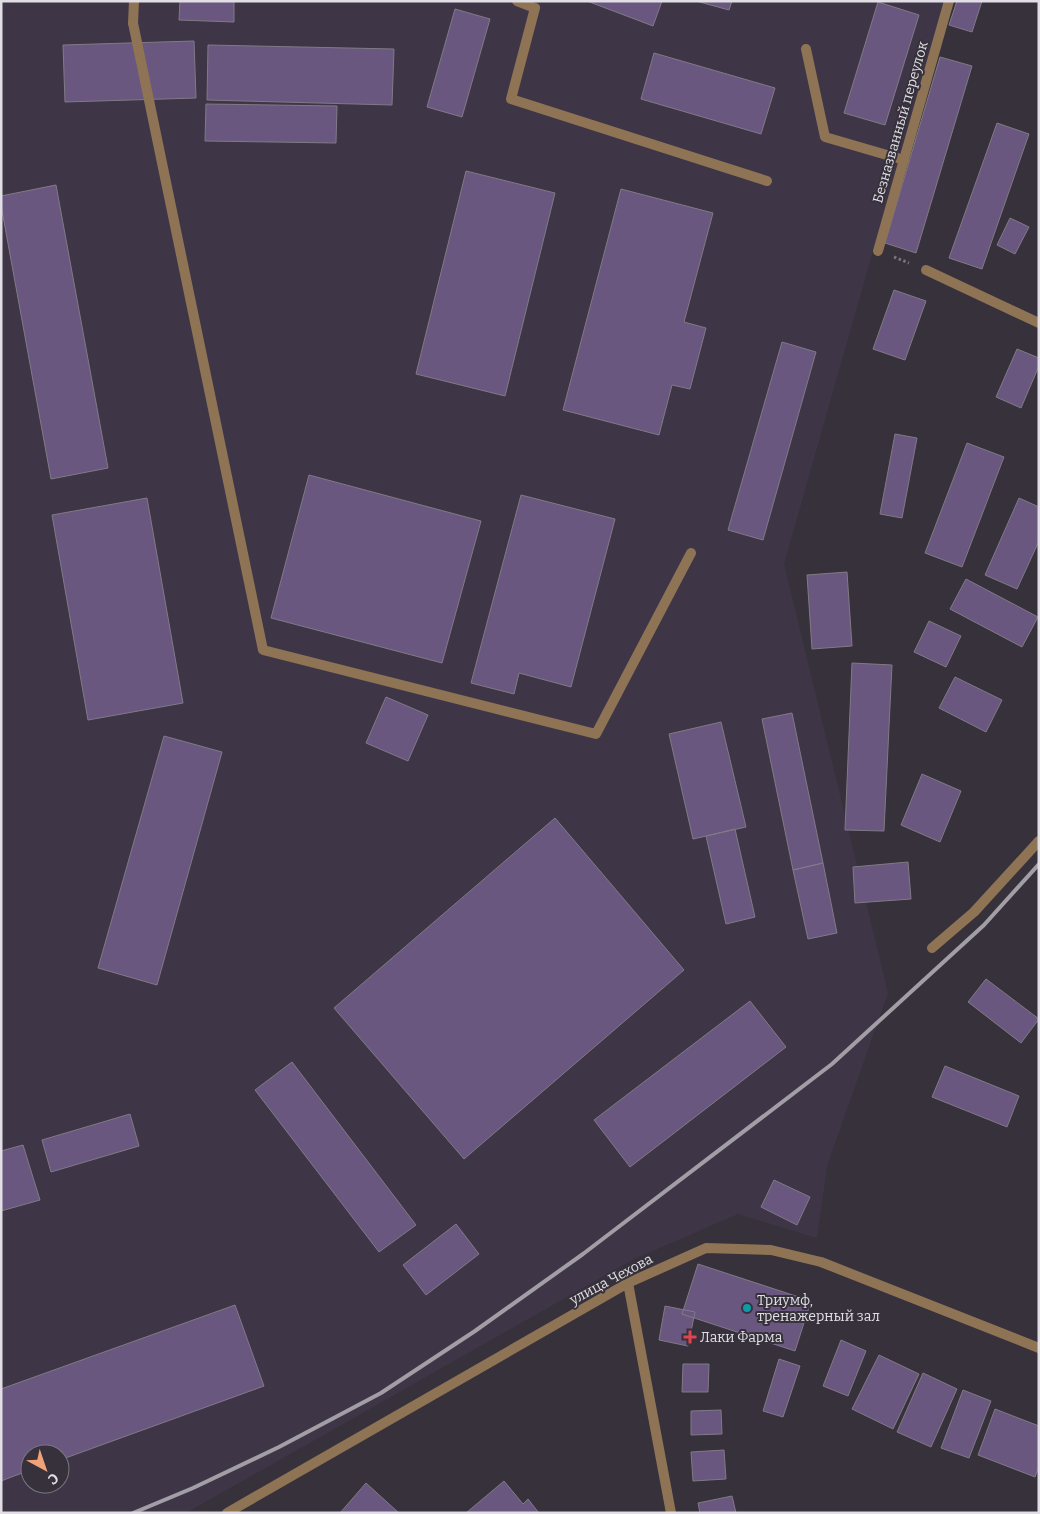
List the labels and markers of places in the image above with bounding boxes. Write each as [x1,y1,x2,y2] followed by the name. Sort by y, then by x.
[757,1292,880,1325] place label: Триумф, тренажерный зал
[741,1302,753,1314] marker: Триумф, тренажерный зал
[700,1329,783,1346] place label: Лаки Фарма
[684,1331,696,1343] marker: Лаки Фарма

